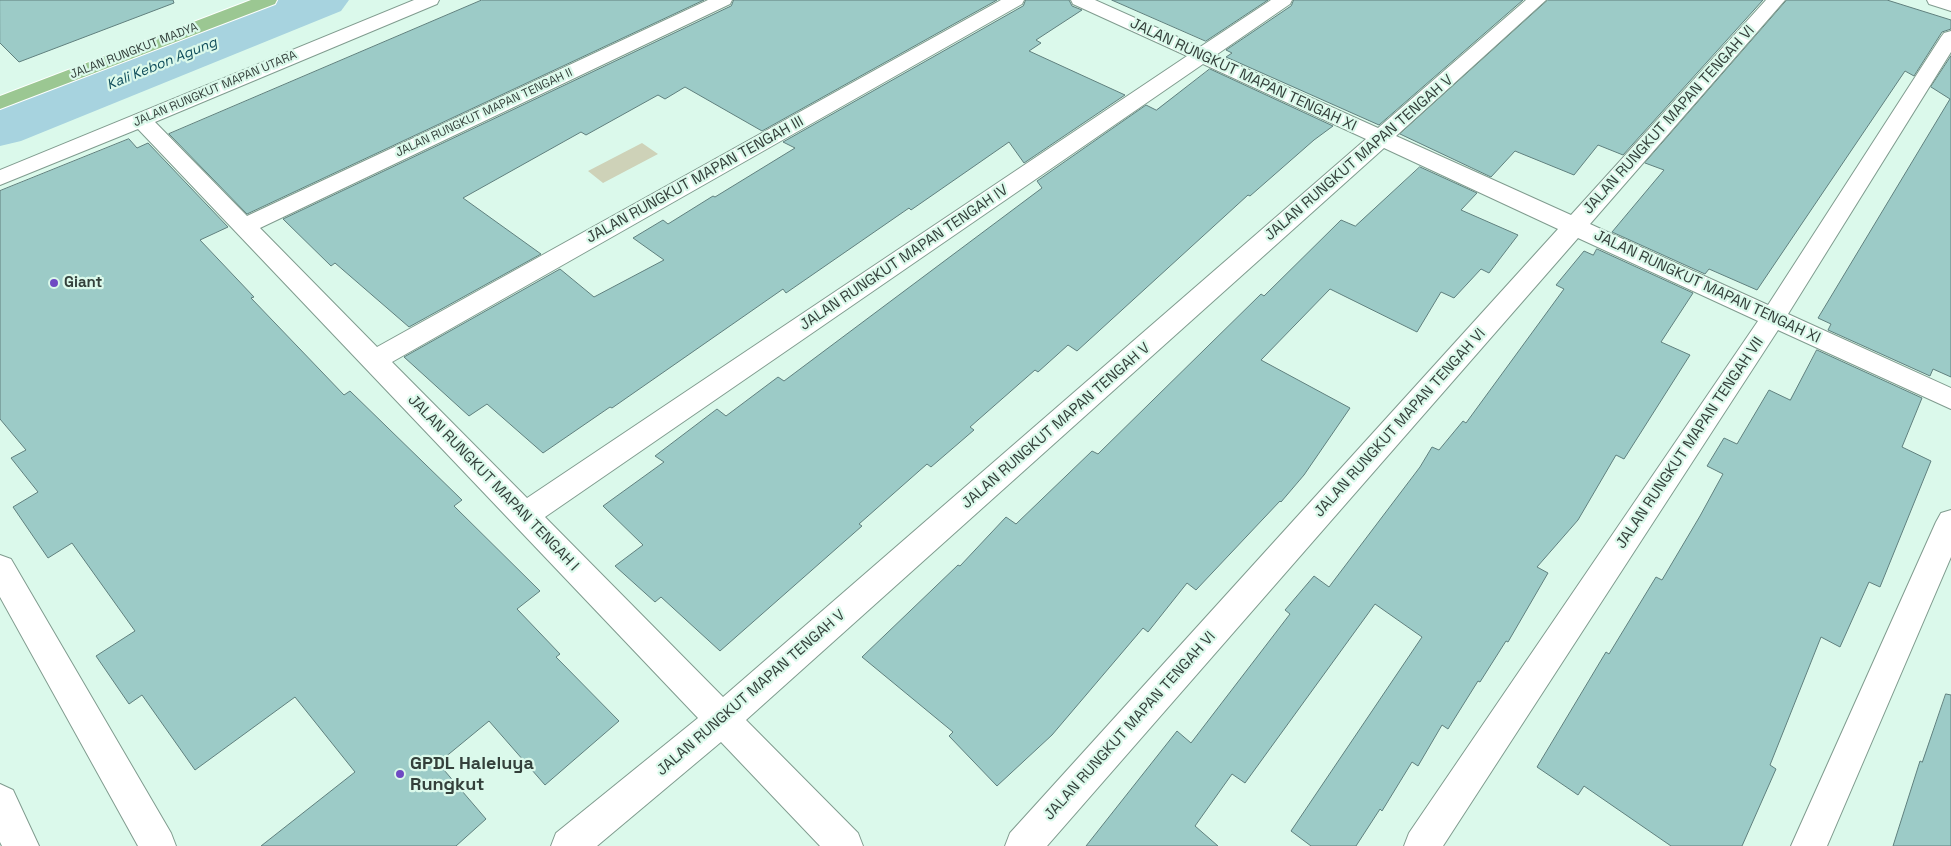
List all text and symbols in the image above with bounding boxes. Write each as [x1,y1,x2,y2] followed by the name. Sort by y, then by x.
[1127,14,1359,136] street label: JALAN RUNGKUT MAPAN TENGAH XI
[68,20,200,82] street label: JALAN RUNGKUT MADYA
[1579,22,1759,218] street label: JALAN RUNGKUT MAPAN TENGAH VI
[104,34,220,94] water label: Kali Kebon Agung
[131,48,299,130] street label: JALAN RUNGKUT MAPAN UTARA
[393,66,575,160] street label: JALAN RUNGKUT MAPAN TENGAH II
[1261,71,1457,245] street label: JALAN RUNGKUT MAPAN TENGAH V
[583,113,807,247] street label: JALAN RUNGKUT MAPAN TENGAH III
[796,181,1012,335] street label: JALAN RUNGKUT MAPAN TENGAH IV
[1591,226,1823,348] street label: JALAN RUNGKUT MAPAN TENGAH XI
[64,274,102,292] place label: Giant
[48,277,60,289] marker: Giant
[1310,325,1490,521] street label: JALAN RUNGKUT MAPAN TENGAH VI
[1612,334,1768,552] street label: JALAN RUNGKUT MAPAN TENGAH VII
[958,339,1154,513] street label: JALAN RUNGKUT MAPAN TENGAH V
[404,391,582,575] street label: JALAN RUNGKUT MAPAN TENGAH I
[653,606,849,780] street label: JALAN RUNGKUT MAPAN TENGAH V
[1040,628,1220,824] street label: JALAN RUNGKUT MAPAN TENGAH VI
[410,753,534,796] place label: GPDL Haleluya Rungkut
[394,768,406,780] marker: GPDL Haleluya Rungkut

